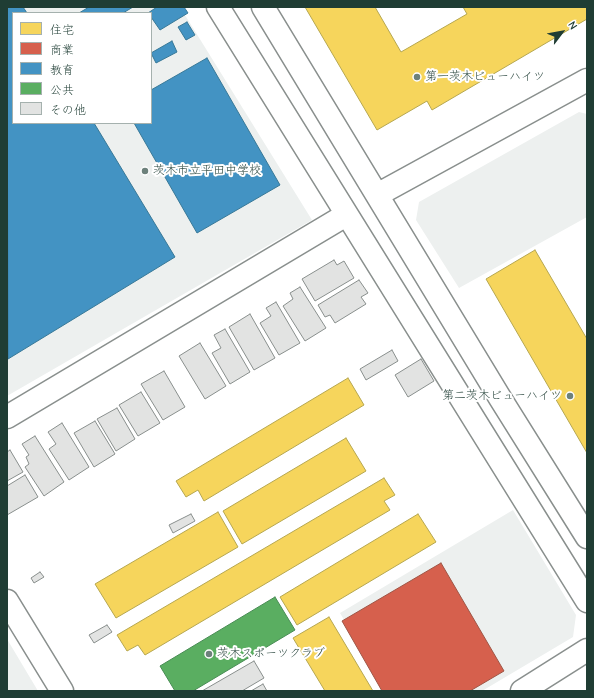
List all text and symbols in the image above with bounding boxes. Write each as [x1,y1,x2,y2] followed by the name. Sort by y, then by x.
[12,12,152,124] legend
[542,12,582,52] north arrow
[565,19,580,32] text: N
[50,23,74,37] text: 住宅
[50,43,74,57] text: 商業
[50,63,74,77] text: 教育
[425,70,545,84] place label: 第一茨木ビューハイツ
[412,72,422,82] marker: 第一茨木ビューハイツ
[50,83,74,97] text: 公共
[50,103,86,117] text: その他
[153,164,261,178] place label: 茨木市立平田中学校
[140,166,150,176] marker: 茨木市立平田中学校
[442,389,562,403] place label: 第二茨木ビューハイツ
[565,391,575,401] marker: 第二茨木ビューハイツ
[217,647,325,661] place label: 茨木スポーツクラブ
[204,649,214,659] marker: 茨木スポーツクラブ

